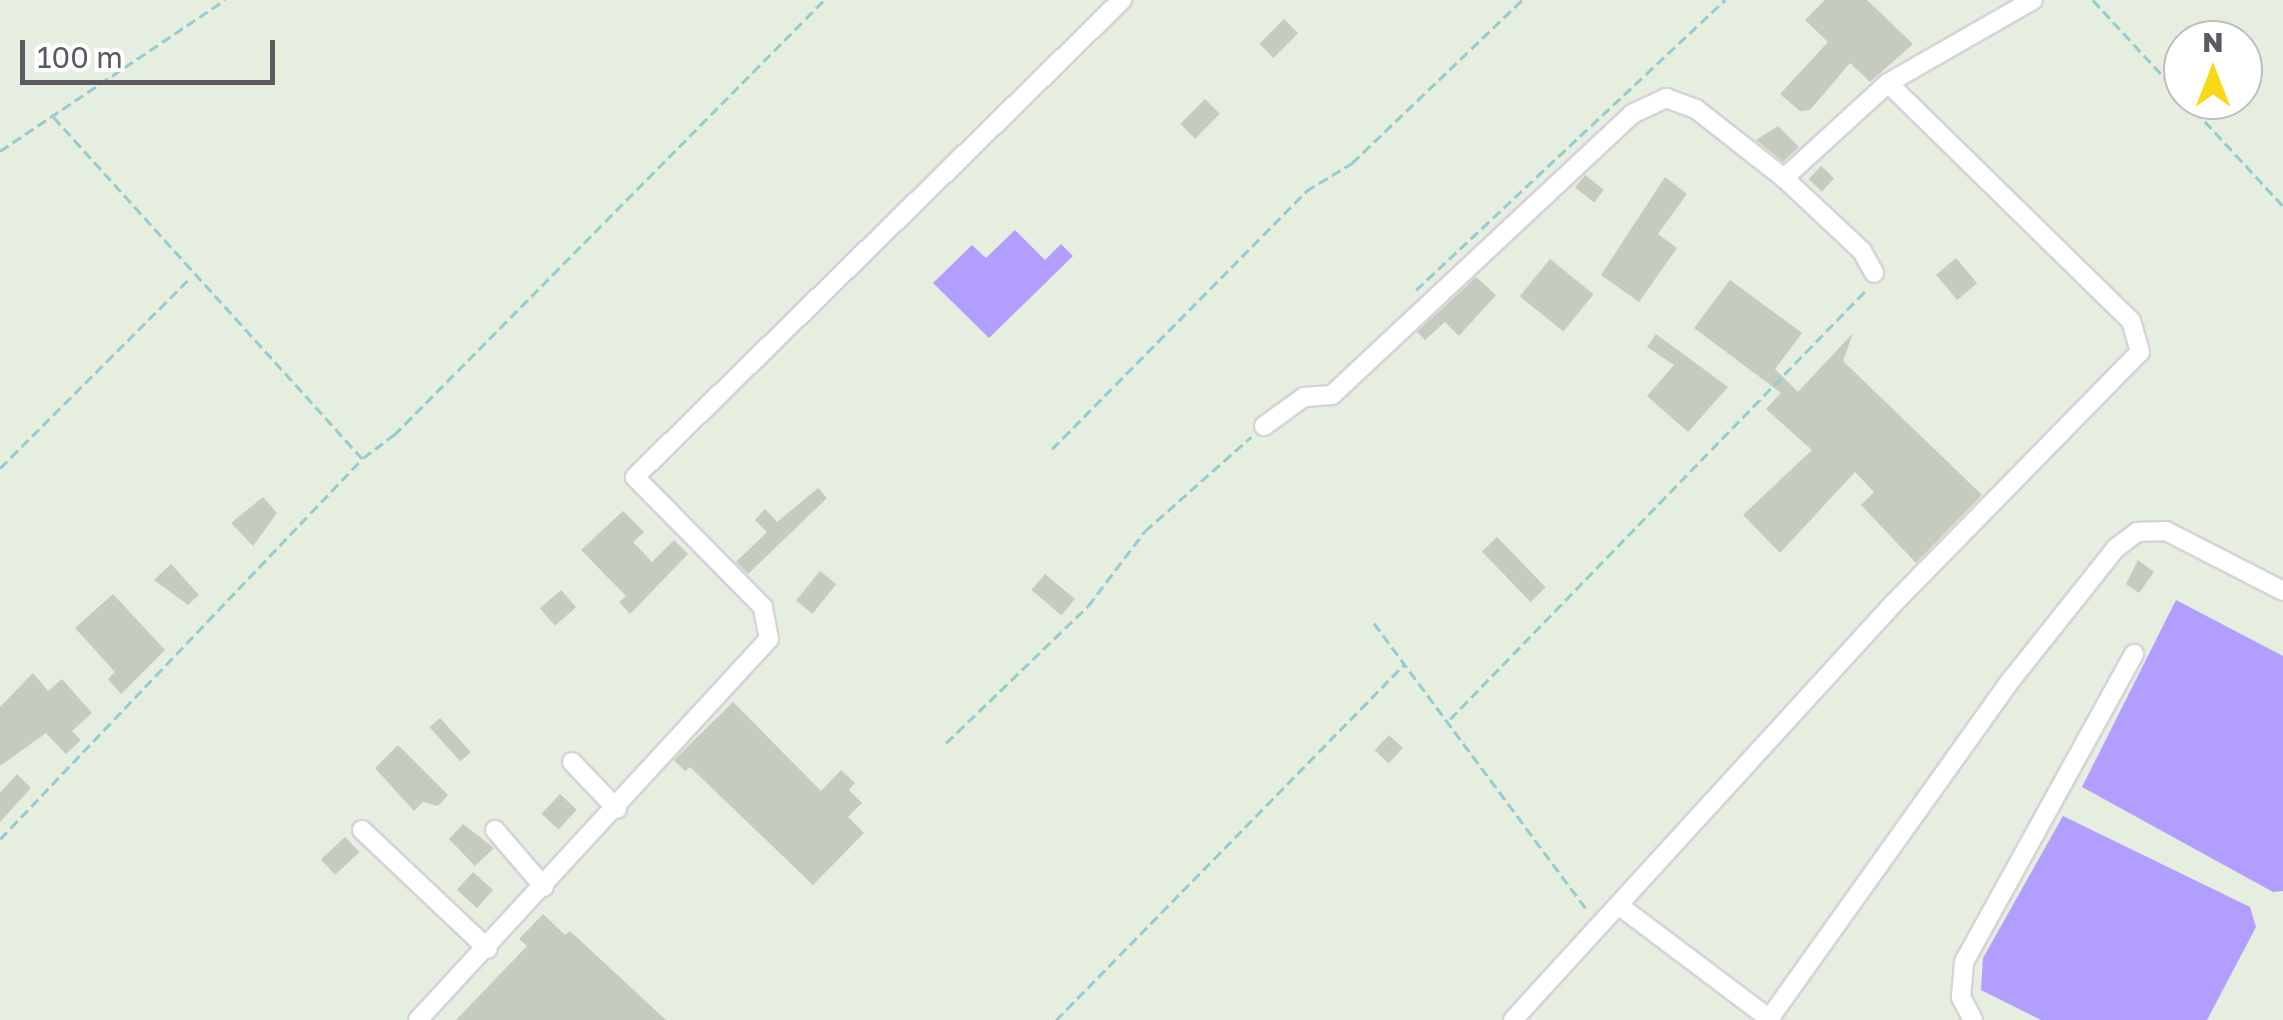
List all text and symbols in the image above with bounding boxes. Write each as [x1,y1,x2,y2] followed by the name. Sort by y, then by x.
[25,20,280,82] scale bar
[2163,20,2263,120] north arrow
[2202,25,2224,58] text: N
[37,39,123,75] text: 100 m

